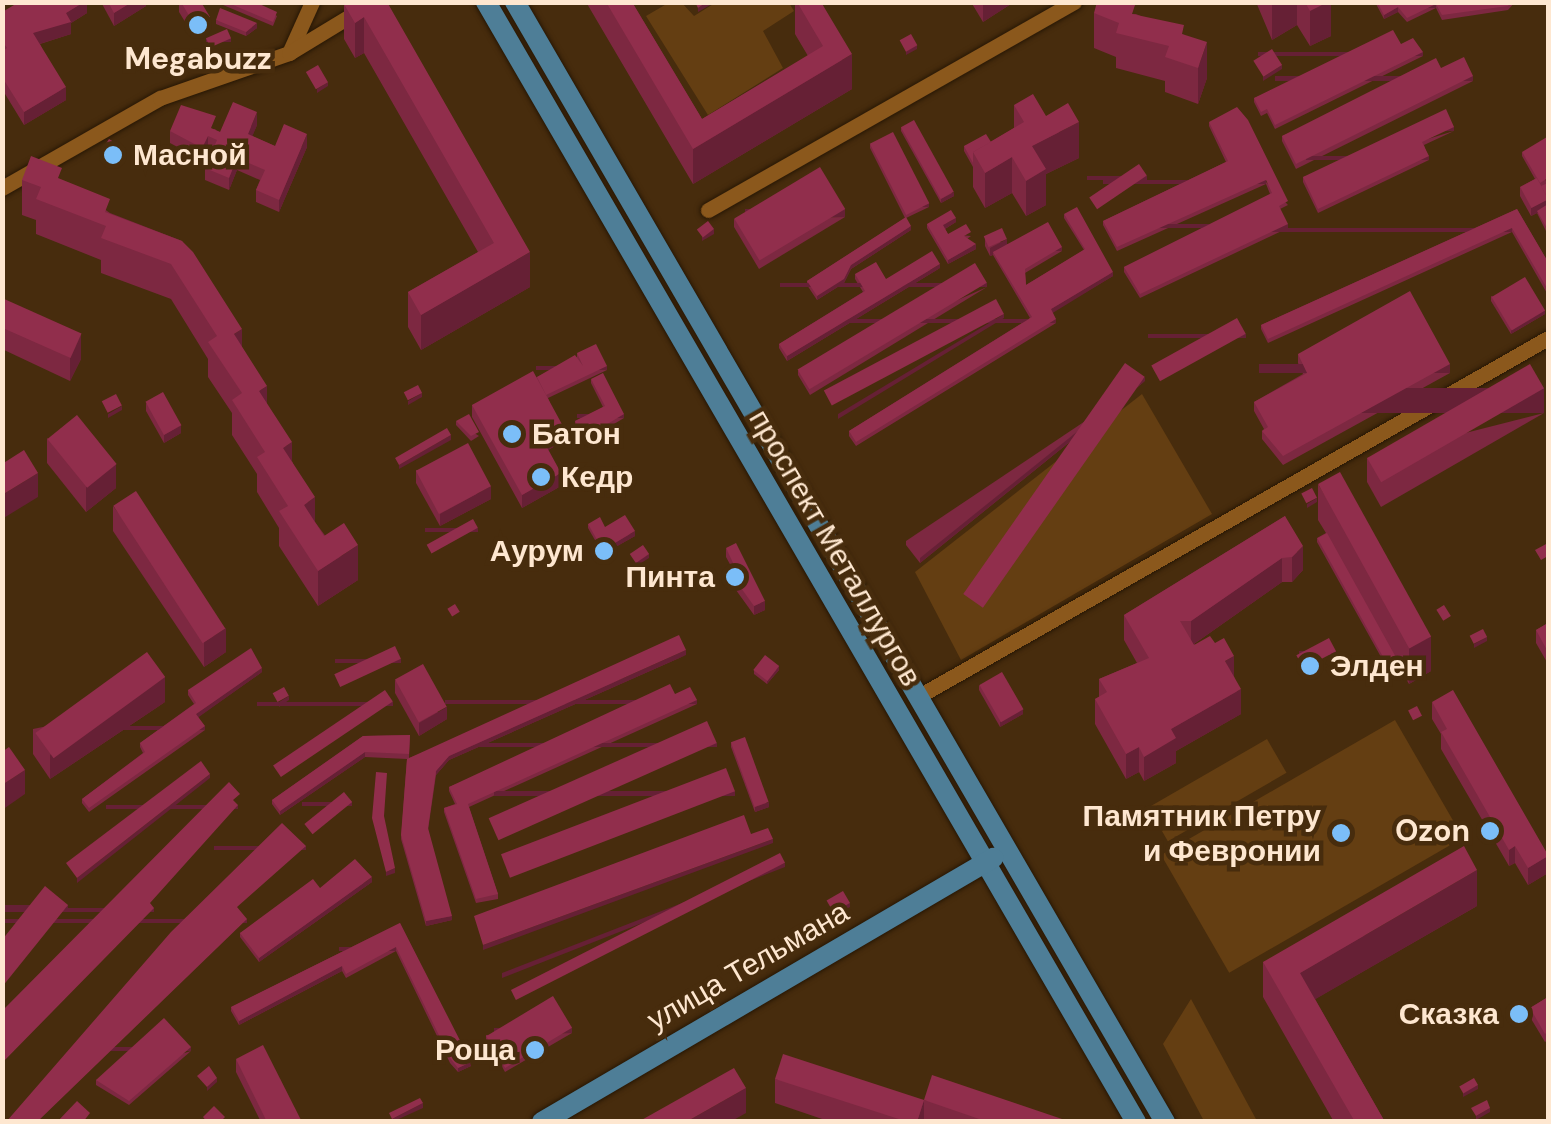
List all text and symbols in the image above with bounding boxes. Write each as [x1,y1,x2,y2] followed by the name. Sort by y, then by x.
[187,14,209,36] marker: Megabuzz
[124,41,272,77] place label: Megabuzz
[133,137,247,173] place label: Масной
[102,144,124,166] marker: Масной
[741,403,929,693] street label: проспект Металлургов
[532,416,621,452] place label: Батон
[501,423,523,445] marker: Батон
[561,459,633,495] place label: Кедр
[530,466,552,488] marker: Кедр
[490,533,584,569] place label: Аурум
[593,540,615,562] marker: Аурум
[625,559,715,595] place label: Пинта
[724,566,746,588] marker: Пинта
[1330,648,1424,684] place label: Элден
[1299,655,1321,677] marker: Элден
[1083,798,1321,868] place label: Памятник Петру и Февронии
[1395,813,1470,849] place label: Ozon
[1479,820,1501,842] marker: Ozon
[1330,822,1352,844] marker: Памятник Петру и Февронии
[641,894,855,1038] street label: улица Тельмана
[1399,996,1499,1032] place label: Сказка
[1508,1003,1530,1025] marker: Сказка
[435,1032,515,1068] place label: Роща
[524,1039,546,1061] marker: Роща

